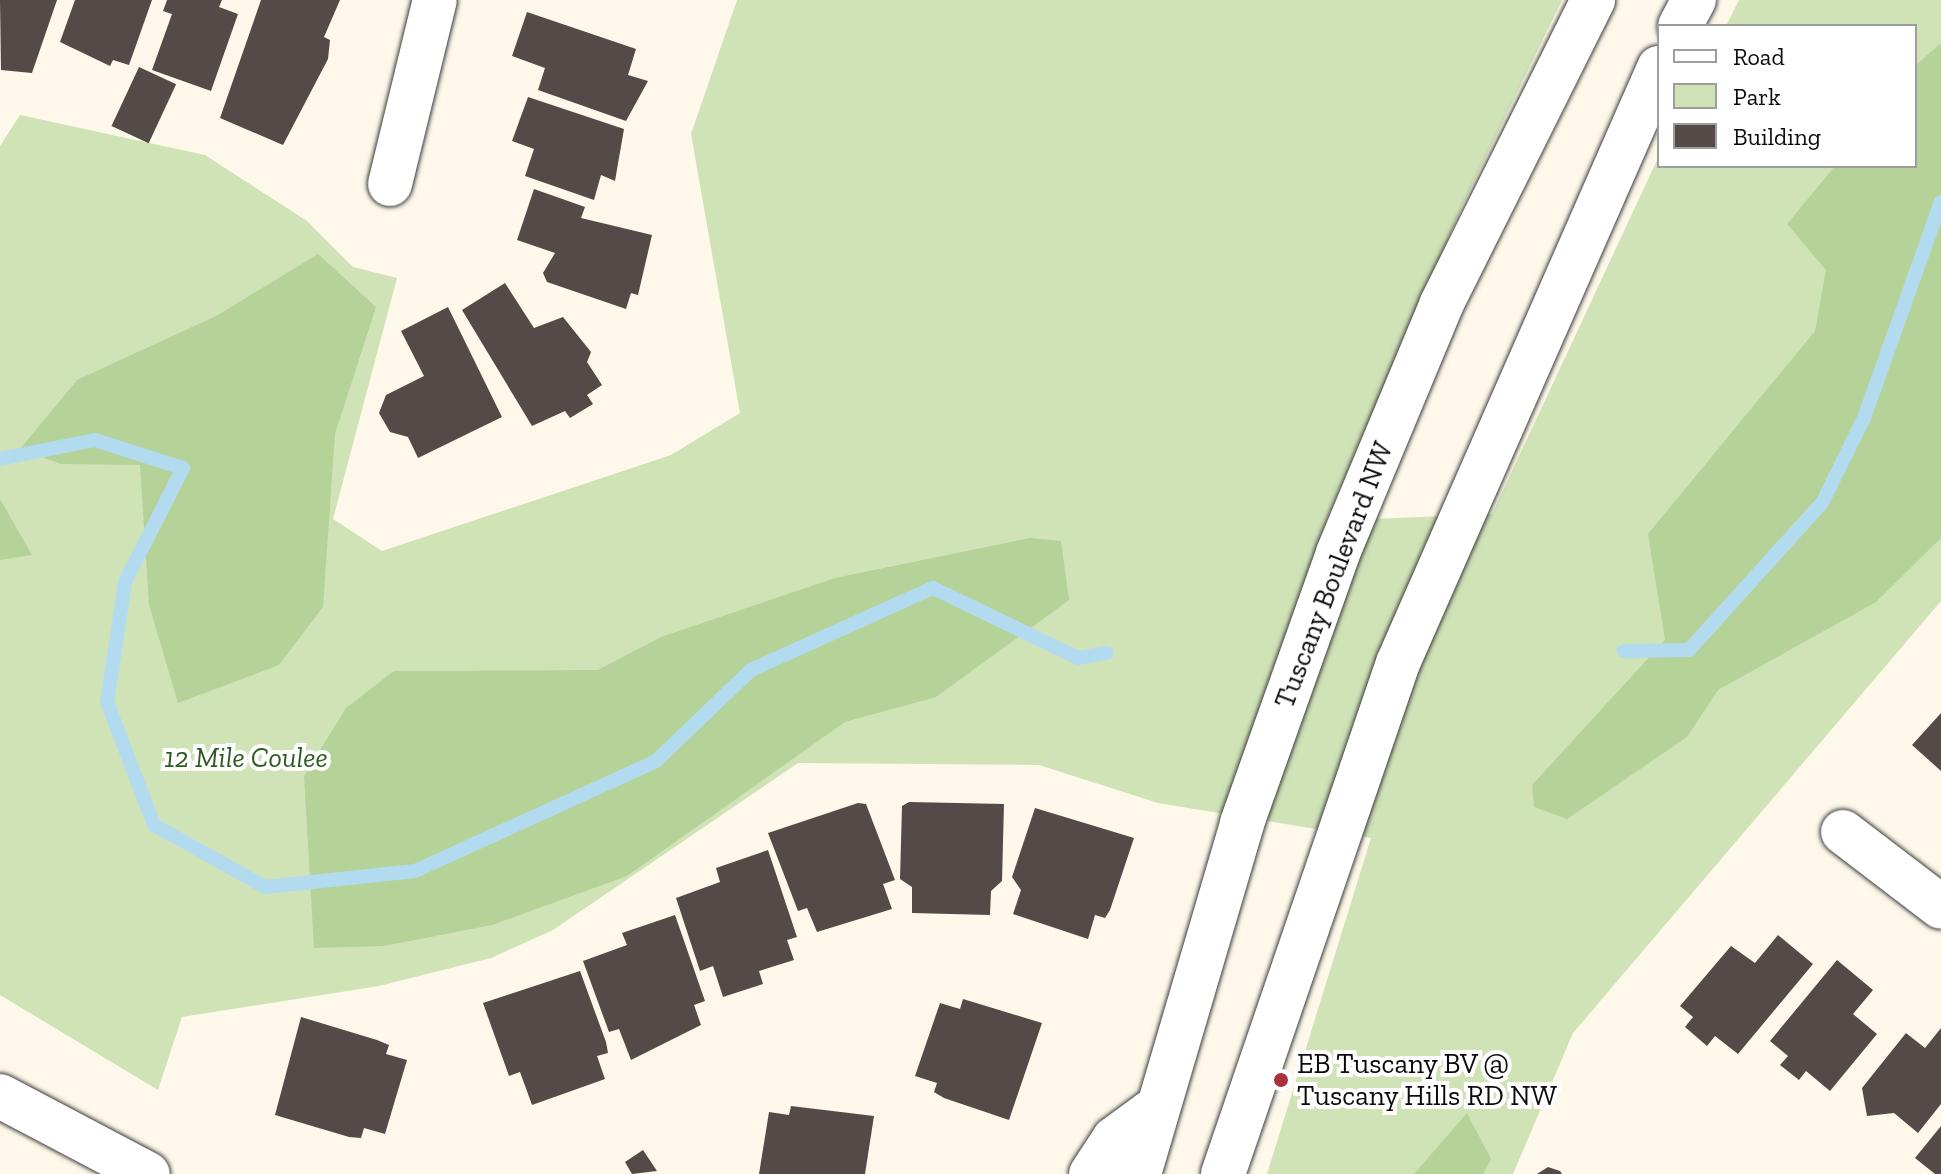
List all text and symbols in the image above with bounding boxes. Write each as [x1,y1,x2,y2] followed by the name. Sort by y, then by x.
[1657,24,1917,168] legend
[1733,42,1785,71] text: Road
[1733,82,1781,111] text: Park
[1733,122,1821,151] text: Building
[1268,437,1400,713] street label: Tuscany Boulevard NW
[164,741,328,775] park label: 12 Mile Coulee
[1297,1047,1558,1113] place label: EB Tuscany BV @ Tuscany Hills RD NW
[1272,1071,1290,1089] marker: EB Tuscany BV @ Tuscany Hills RD NW

